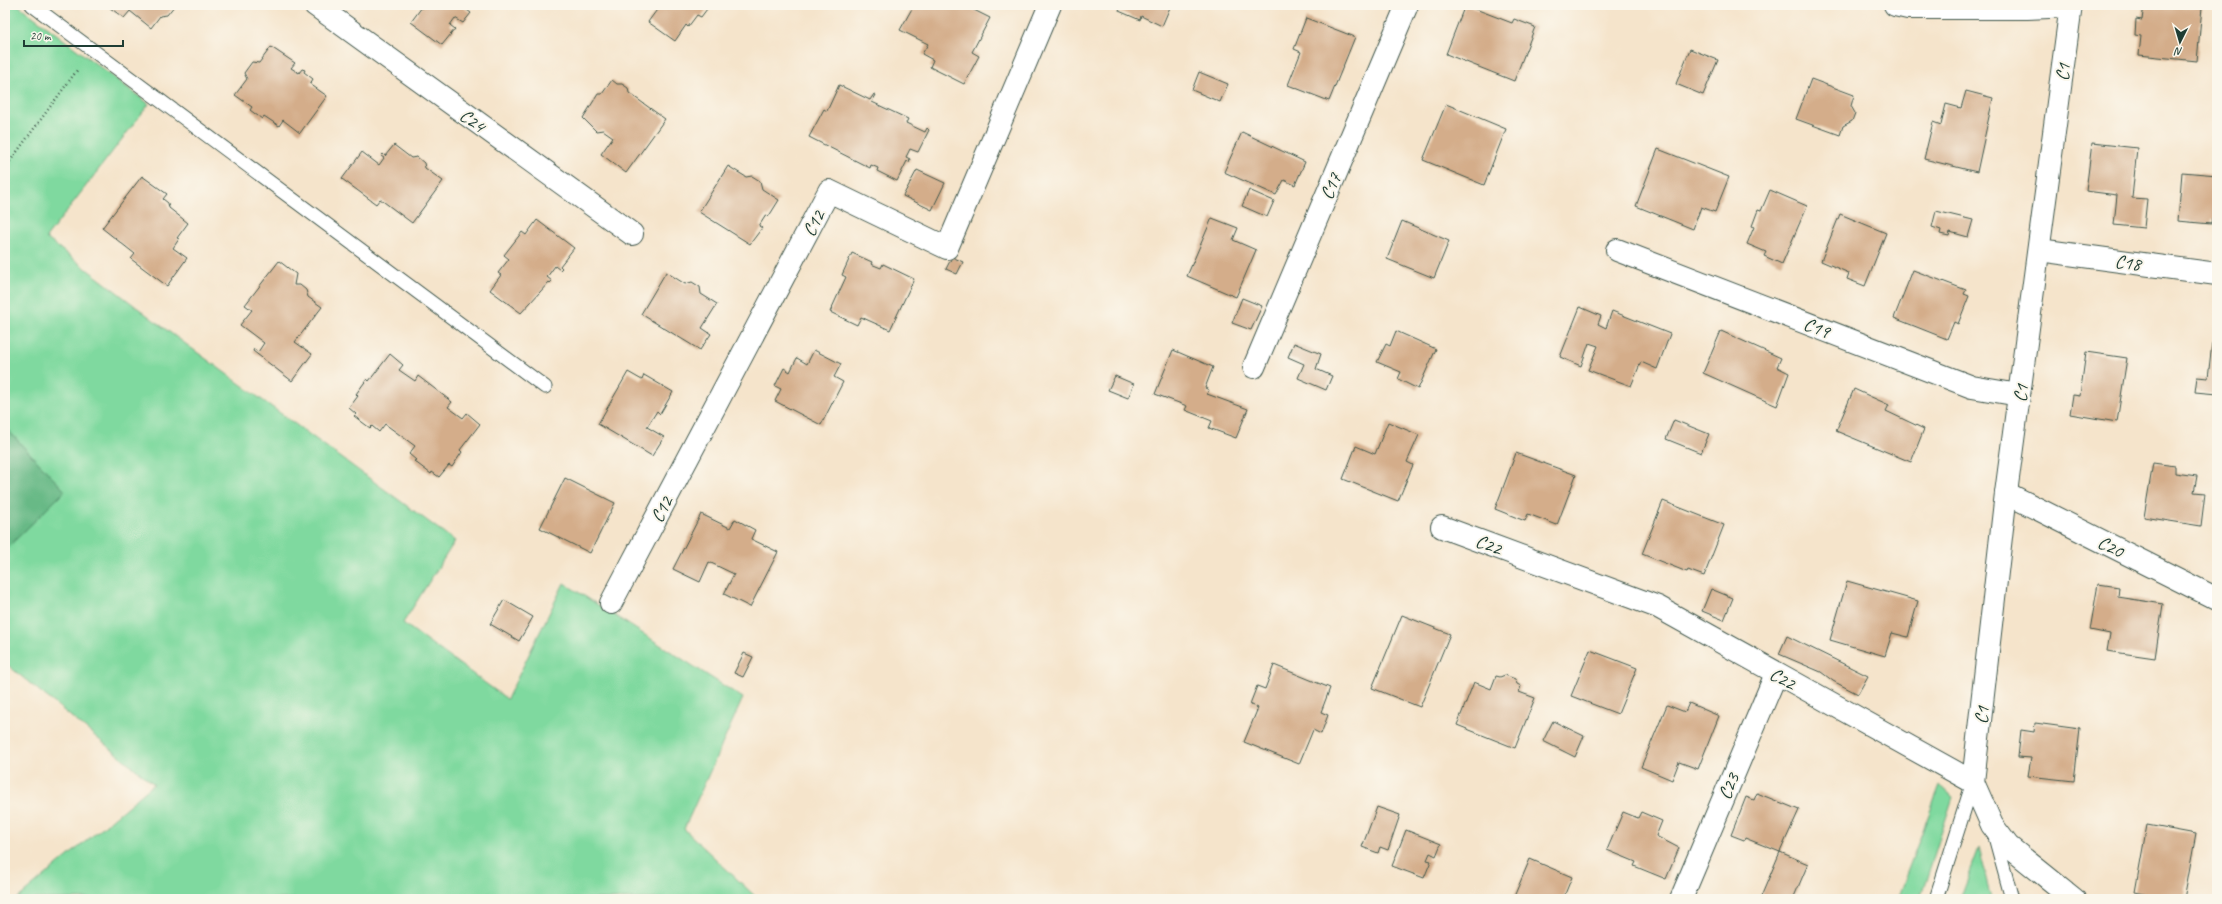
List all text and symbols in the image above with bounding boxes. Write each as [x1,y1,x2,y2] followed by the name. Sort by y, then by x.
[24,22,123,48] scale bar
[2160,22,2200,62] north arrow
[30,28,52,44] text: 20 m
[2173,45,2183,59] text: N
[2050,61,2076,82] street label: C1
[455,103,492,140] street label: C24
[1315,168,1348,203] street label: C17
[797,205,831,241] street label: C12
[2113,249,2145,277] street label: C18
[1800,312,1834,344] street label: C19
[2008,381,2034,403] street label: C1
[645,491,679,527] street label: C12
[1472,529,1506,561] street label: C22
[2093,530,2129,564] street label: C20
[1765,662,1801,696] street label: C22
[1969,704,1995,725] street label: C1
[1713,768,1746,803] street label: C23

